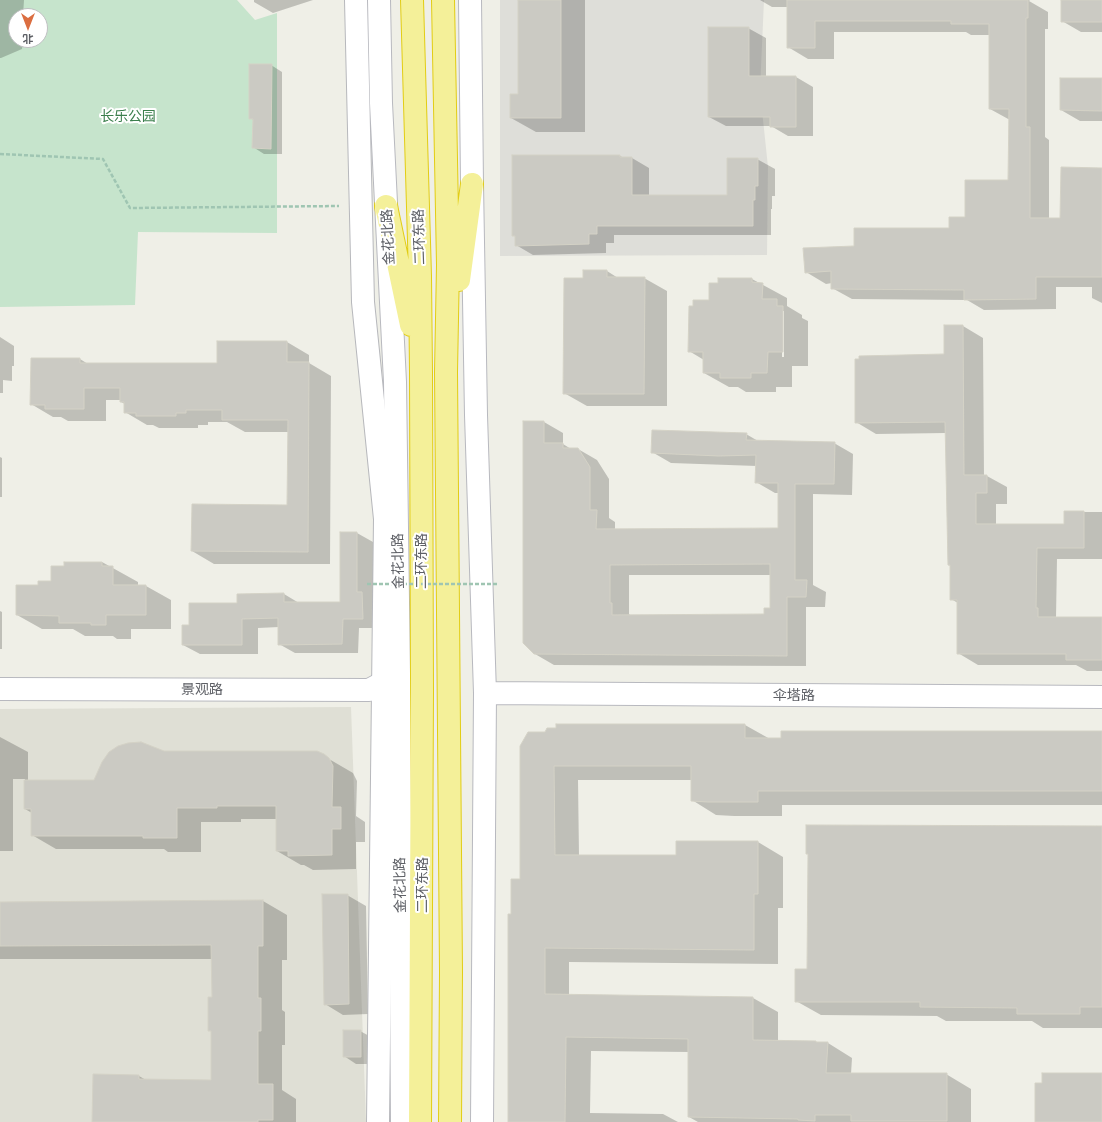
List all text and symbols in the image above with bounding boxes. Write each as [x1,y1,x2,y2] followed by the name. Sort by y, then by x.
[8,8,48,48] north arrow
[23,33,34,46] text: 北
[100,108,156,124] park label: 长乐公园
[378,209,398,265] street label: 金花北路
[410,209,428,265] street label: 二环东路
[389,533,407,589] street label: 金花北路
[413,533,429,589] street label: 二环东路
[181,681,223,697] street label: 景观路
[773,687,815,703] street label: 伞塔路
[391,857,409,913] street label: 金花北路
[414,857,430,913] street label: 二环东路

